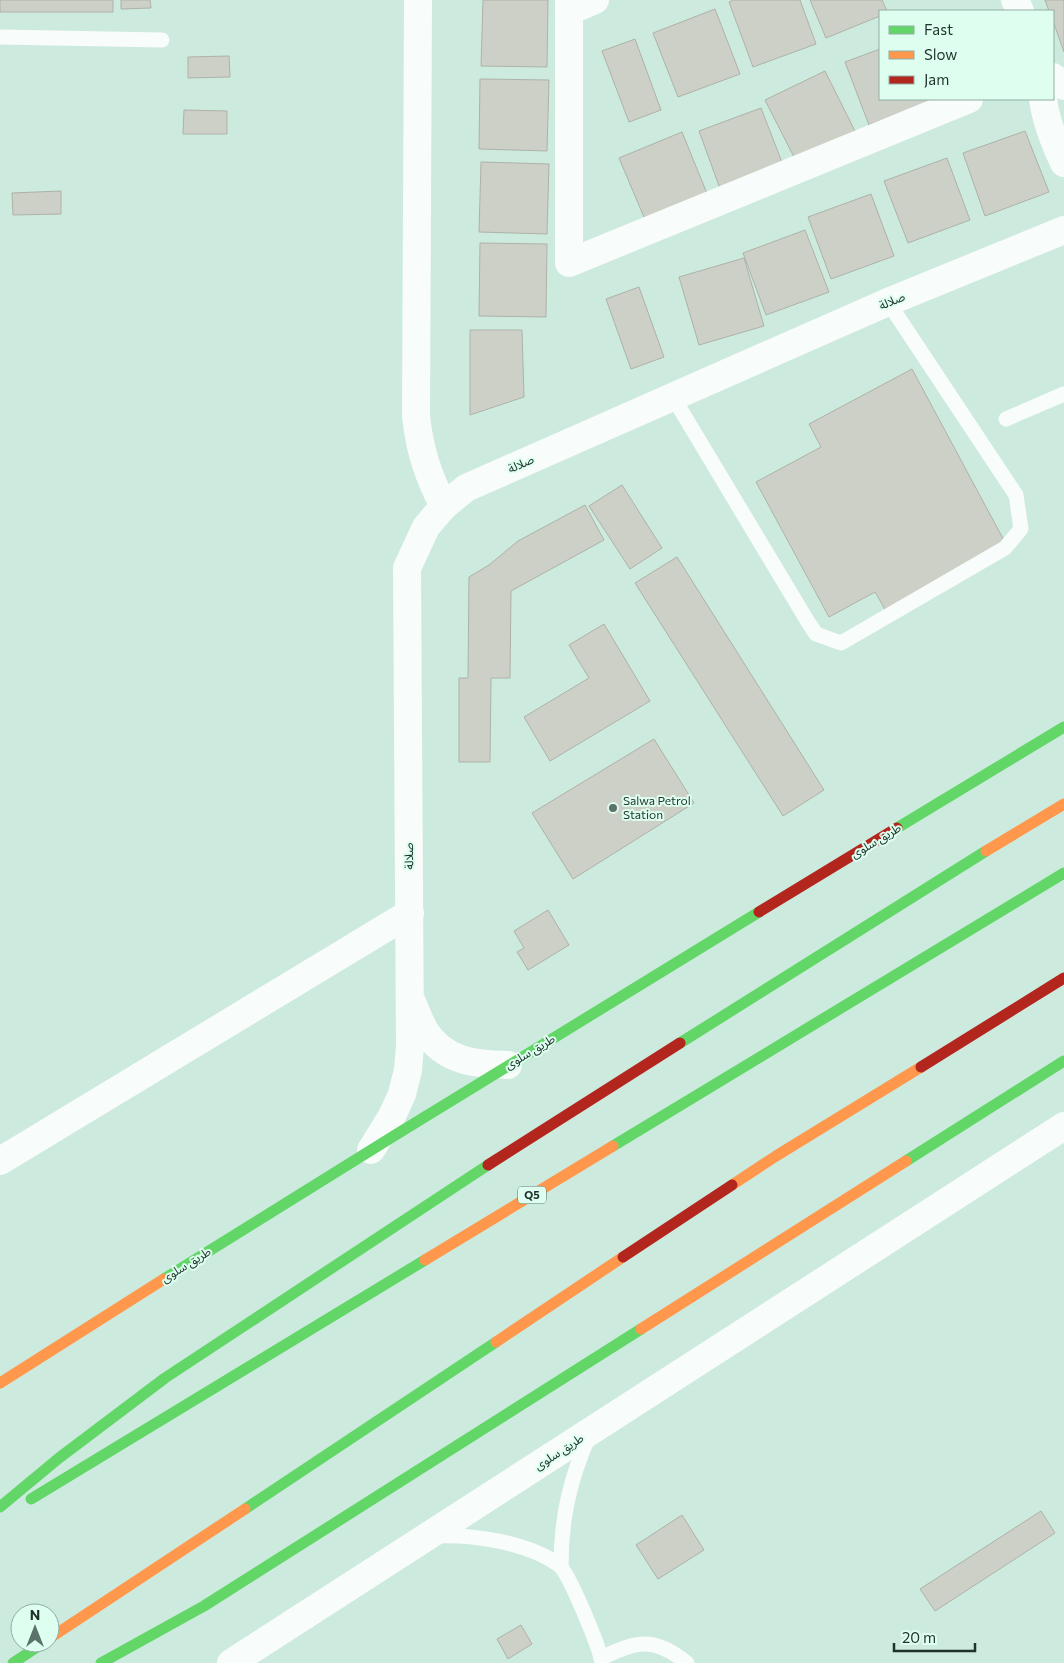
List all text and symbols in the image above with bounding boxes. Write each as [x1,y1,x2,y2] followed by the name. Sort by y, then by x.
[879,10,1054,100] legend
[924,20,953,38] text: Fast
[924,45,957,63] text: Slow
[924,70,949,88] text: Jam
[876,288,907,312] street label: صلالة
[505,451,536,475] street label: صلالة
[623,793,691,821] place label: Salwa Petrol Station
[607,802,619,814] marker: Salwa Petrol Station
[848,820,904,862] street label: طريق سلوى
[401,842,415,870] street label: صلالة
[502,1031,558,1073] street label: طريق سلوى
[518,1186,546,1204] road number: Q5
[158,1243,214,1287] street label: طريق سلوى
[531,1430,587,1474] street label: طريق سلوى
[10,1603,60,1653] north arrow
[30,1606,40,1623] text: N
[894,1620,975,1652] scale bar
[902,1628,936,1646] text: 20 m

